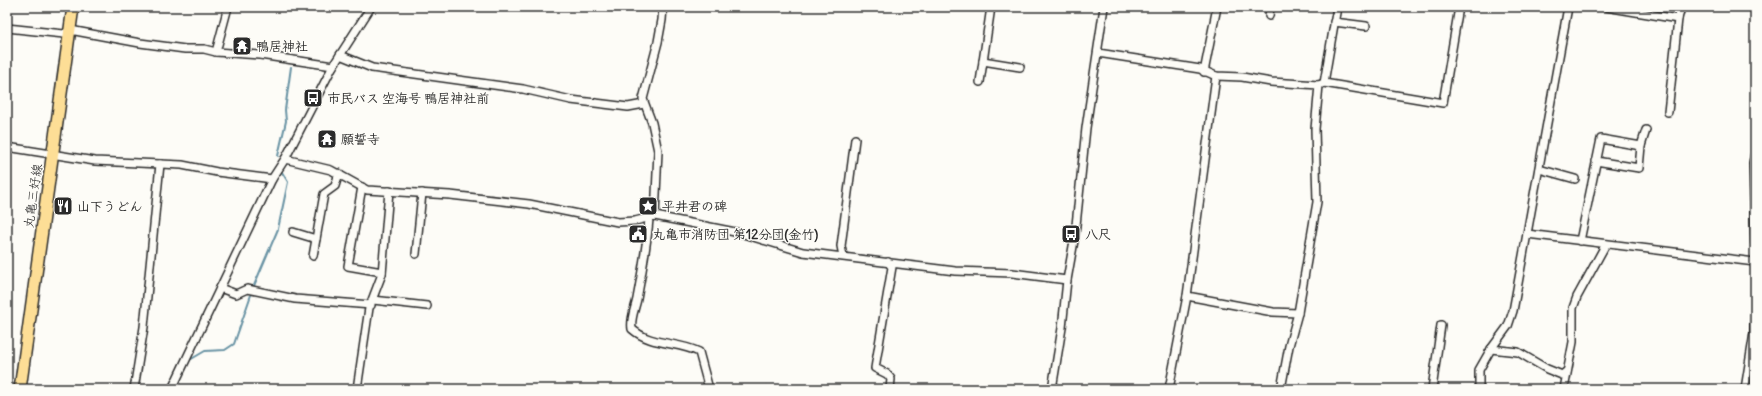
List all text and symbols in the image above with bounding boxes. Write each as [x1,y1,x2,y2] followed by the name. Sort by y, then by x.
[231,35,253,57] temple icon: 鴨居神社
[256,38,308,55] place label: 鴨居神社
[302,87,324,109] bus stop icon: 市民バス 空海号 鴨居神社前
[327,90,489,107] place label: 市民バス 空海号 鴨居神社前
[316,128,338,150] temple icon: 願誓寺
[341,131,380,148] place label: 願誓寺
[20,162,46,229] street label: 丸亀三好線
[52,195,74,217] restaurant icon: 山下うどん
[637,195,659,217] place icon: 平井君の碑
[77,198,143,215] place label: 山下うどん
[662,198,727,215] place label: 平井君の碑
[627,223,649,245] public building icon: 丸亀市消防団 第12分団(金竹)
[1060,223,1082,245] bus stop icon: 八尺
[652,226,818,243] place label: 丸亀市消防団 第12分団(金竹)
[1085,226,1111,243] place label: 八尺

